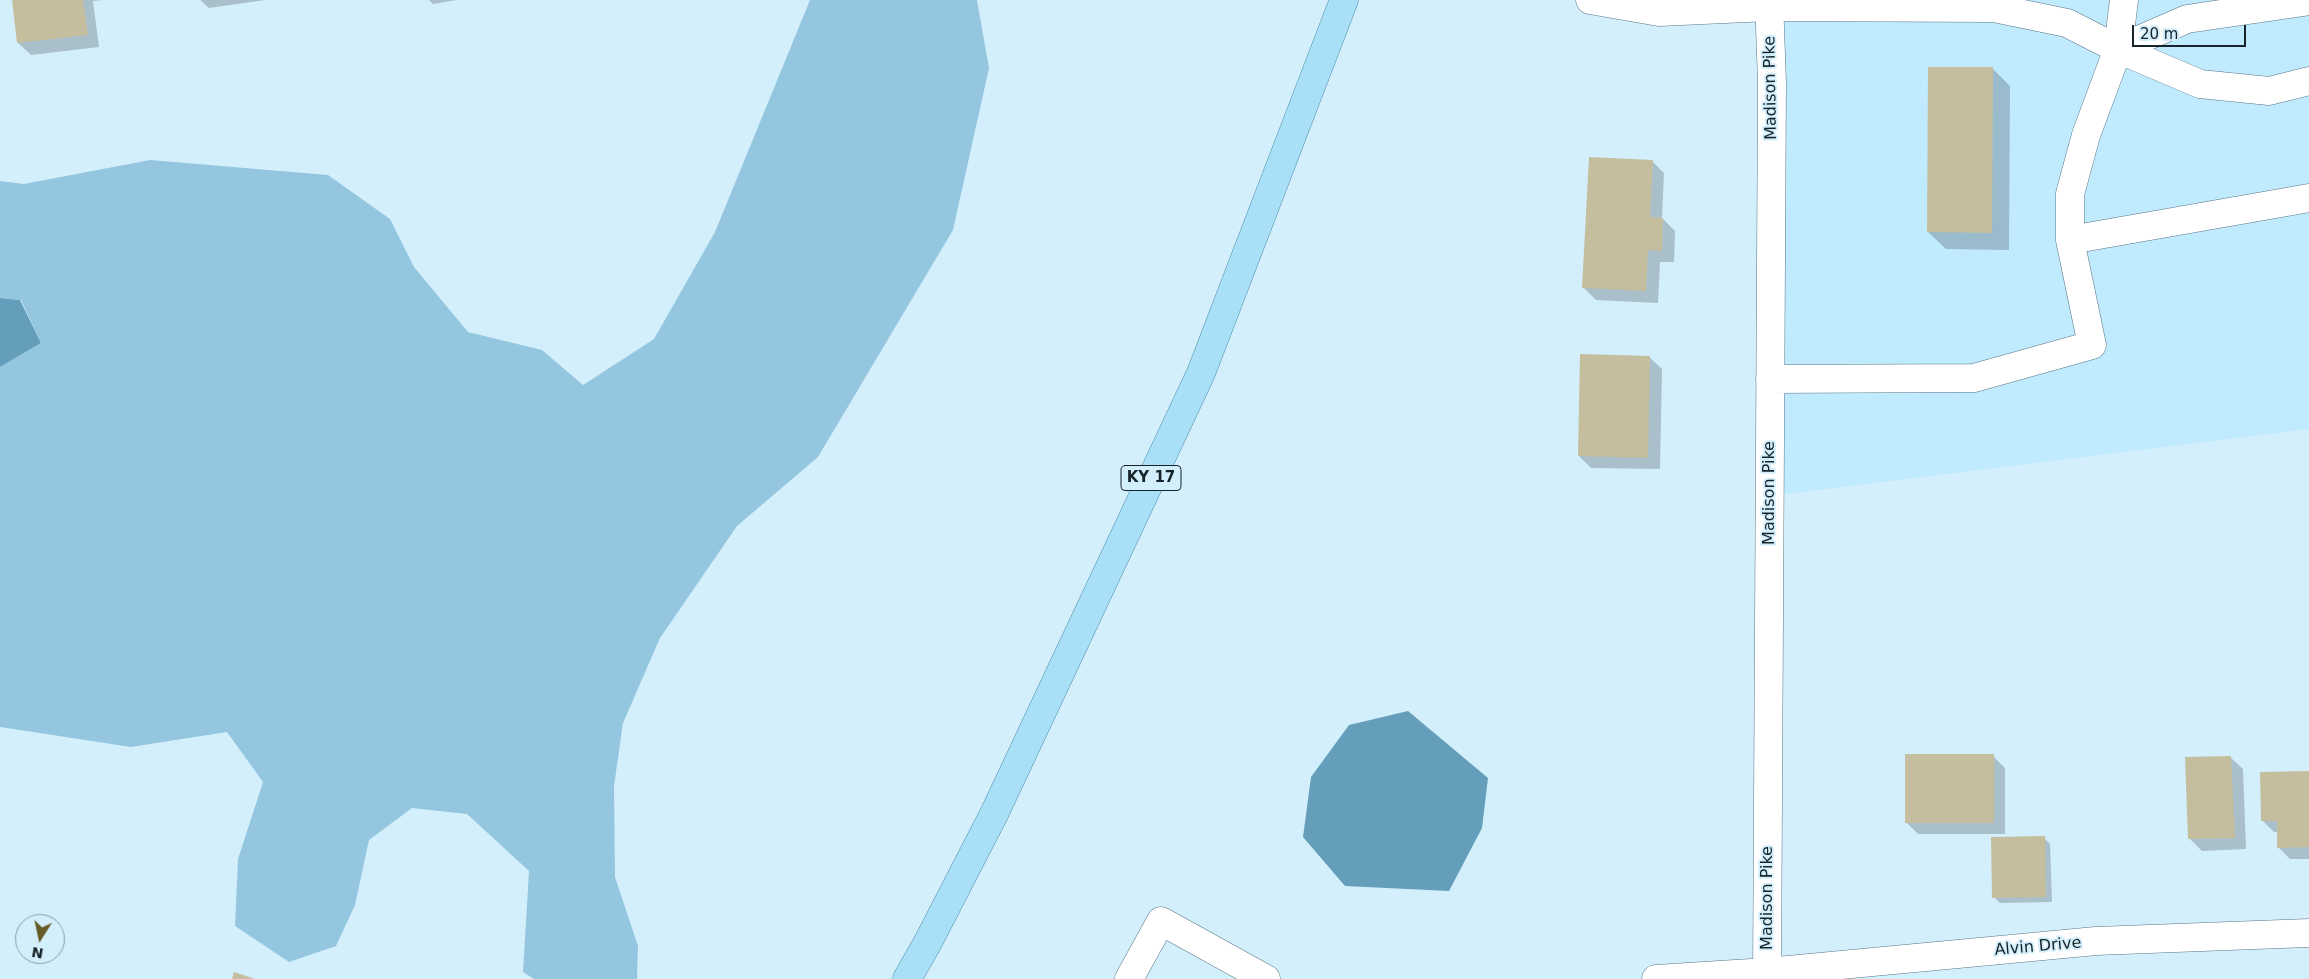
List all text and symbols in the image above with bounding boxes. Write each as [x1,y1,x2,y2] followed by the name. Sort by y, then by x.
[2134,15,2248,47] scale bar
[2140,25,2178,43] text: 20 m
[1760,36,1782,140] street label: Madison Pike
[1760,441,1780,545] street label: Madison Pike
[1121,466,1181,490] road number: KY 17
[1758,846,1778,950] street label: Madison Pike
[15,914,65,964] north arrow
[1994,934,2082,960] street label: Alvin Drive
[30,944,45,962] text: N

